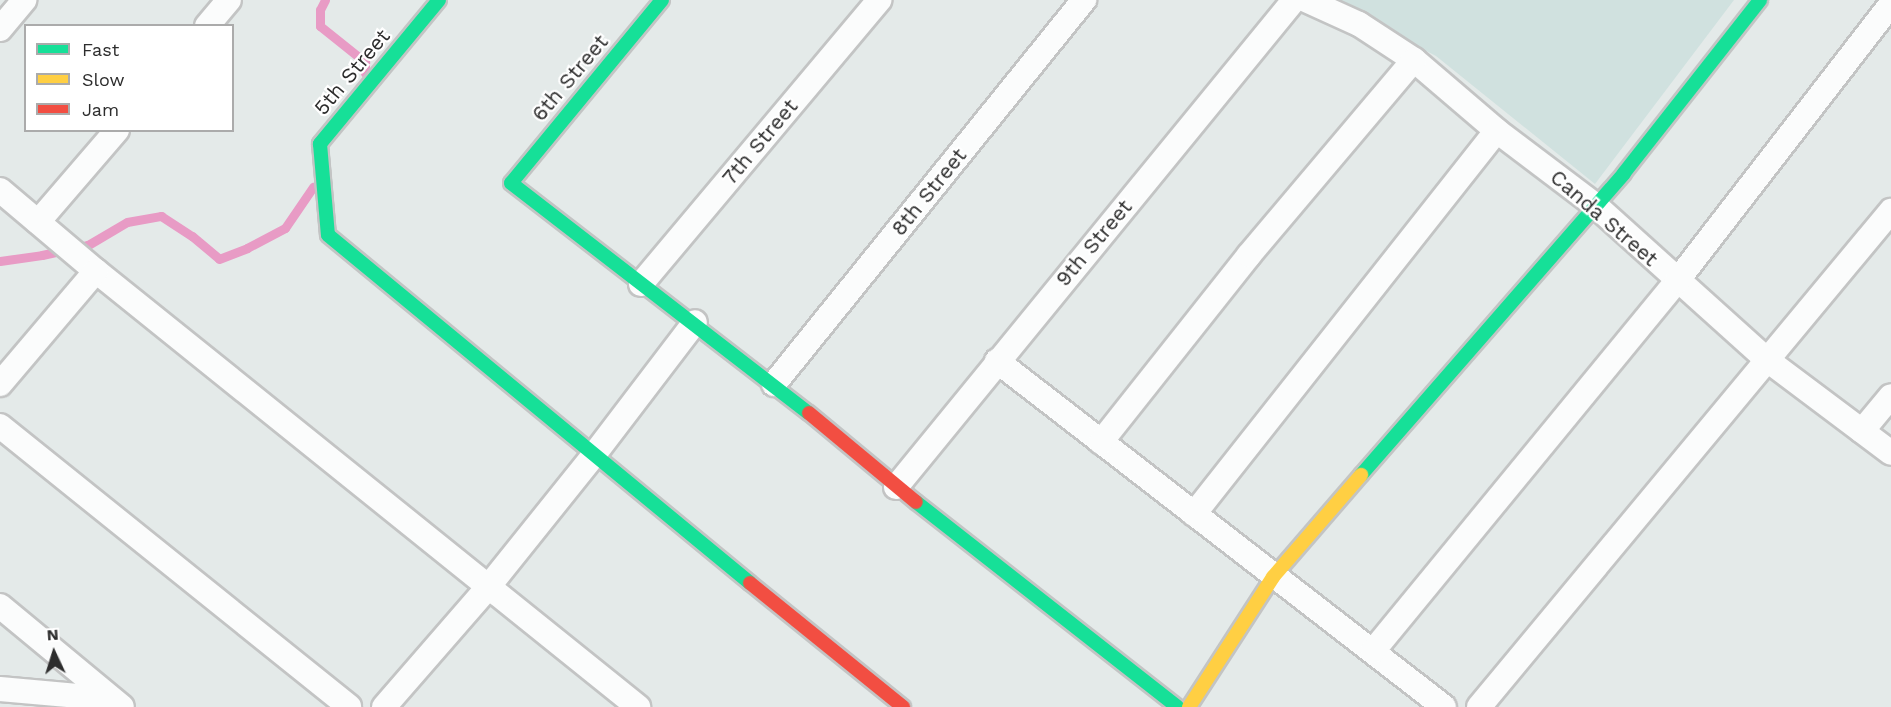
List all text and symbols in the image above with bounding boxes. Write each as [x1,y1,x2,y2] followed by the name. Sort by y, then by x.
[24,24,234,132] legend
[309,24,395,120] street label: 5th Street
[527,30,613,126] street label: 6th Street
[82,39,119,60] text: Fast
[82,69,125,90] text: Slow
[717,94,803,190] street label: 7th Street
[82,99,119,120] text: Jam
[886,143,972,241] street label: 8th Street
[1545,164,1663,272] street label: Canda Street
[1051,195,1137,291] street label: 9th Street
[24,623,84,683] north arrow
[46,625,59,644] text: N

